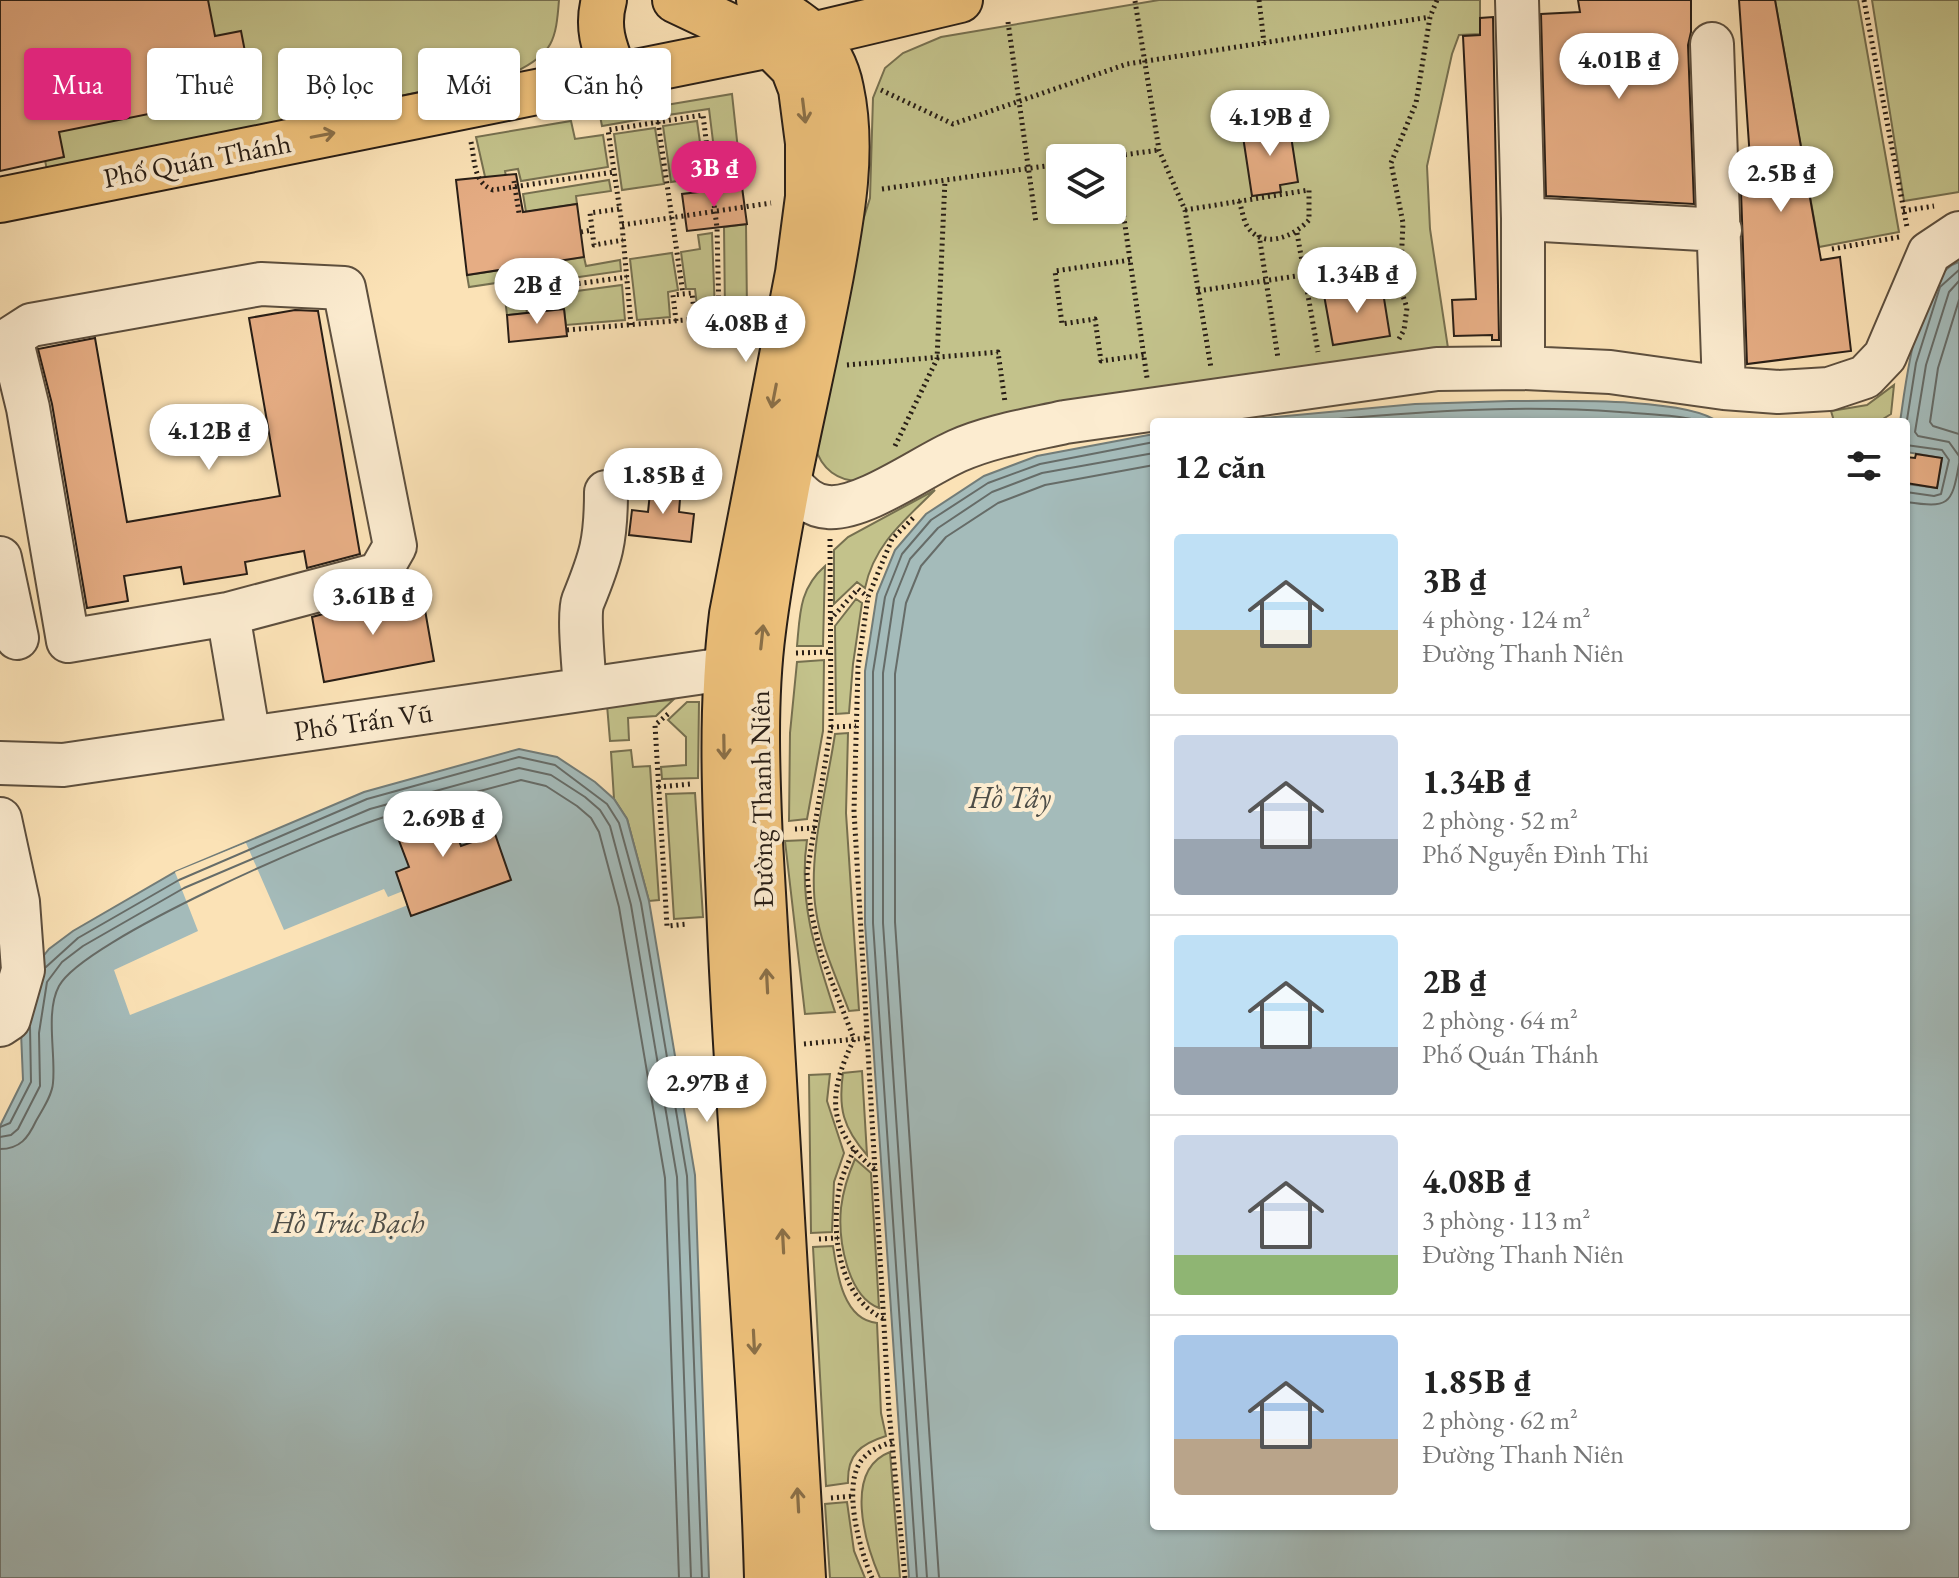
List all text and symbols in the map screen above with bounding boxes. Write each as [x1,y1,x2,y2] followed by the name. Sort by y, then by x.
[1545,33,1693,101] pin: 4.01B ₫
[1577,42,1661,76] text: 4.01B ₫
[24,48,131,120] chip: Mua
[147,48,262,120] chip: Thuê
[278,48,402,120] chip: Bộ lọc
[418,48,520,120] chip: Mới
[536,48,671,120] chip: Căn hộ
[1196,90,1344,158] pin: 4.19B ₫
[797,98,812,124] one-way arrow
[1228,99,1312,133] text: 4.19B ₫
[100,124,294,196] street label: Phố Quán Thánh
[310,126,336,141] one-way arrow
[667,141,761,209] pin: 3B ₫
[1046,144,1126,224] map controls
[1046,144,1126,224] button: layers
[1716,146,1846,214] pin: 2.5B ₫
[689,150,739,184] text: 3B ₫
[1746,155,1816,189] text: 2.5B ₫
[1283,247,1431,315] pin: 1.34B ₫
[1315,256,1399,290] text: 1.34B ₫
[490,258,584,326] pin: 2B ₫
[512,267,562,301] text: 2B ₫
[672,296,820,364] pin: 4.08B ₫
[704,305,788,339] text: 4.08B ₫
[766,383,781,409] one-way arrow
[135,404,283,472] pin: 4.12B ₫
[167,413,251,447] text: 4.12B ₫
[1174,444,1266,488] text: 12 căn
[1842,444,1886,488] icon: filters
[589,448,737,516] pin: 1.85B ₫
[621,457,705,491] text: 1.85B ₫
[1422,558,1486,602] text: 3B ₫
[1238,566,1334,662] icon: home
[299,569,447,637] pin: 3.61B ₫
[331,578,415,612] text: 3.61B ₫
[1422,602,1590,636] text: 4 phòng · 124 m²
[755,625,770,651] one-way arrow
[1422,636,1624,670] text: Đường Thanh Niên
[741,690,781,908] street label: Đường Thanh Niên
[291,693,435,749] street label: Phố Trấn Vũ
[716,733,732,760] one-way arrow
[1422,759,1531,803] text: 1.34B ₫
[1238,767,1334,863] icon: home
[968,778,1051,817] water label: Hồ Tây
[369,791,517,859] pin: 2.69B ₫
[401,800,485,834] text: 2.69B ₫
[1422,803,1578,837] text: 2 phòng · 52 m²
[1422,837,1649,871] text: Phố Nguyễn Đình Thi
[1422,959,1486,1003] text: 2B ₫
[1238,967,1334,1063] icon: home
[760,968,775,995] one-way arrow
[1422,1003,1578,1037] text: 2 phòng · 64 m²
[1422,1037,1599,1071] text: Phố Quán Thánh
[633,1056,781,1124] pin: 2.97B ₫
[665,1065,749,1099] text: 2.97B ₫
[1422,1159,1531,1203] text: 4.08B ₫
[1238,1167,1334,1263] icon: home
[270,1203,425,1242] water label: Hồ Trúc Bạch
[1422,1203,1590,1237] text: 3 phòng · 113 m²
[775,1228,790,1255] one-way arrow
[1422,1237,1624,1271] text: Đường Thanh Niên
[747,1328,762,1355] one-way arrow
[1422,1359,1531,1403] text: 1.85B ₫
[1238,1367,1334,1463] icon: home
[1422,1403,1578,1437] text: 2 phòng · 62 m²
[1422,1437,1624,1471] text: Đường Thanh Niên
[791,1487,806,1514] one-way arrow

